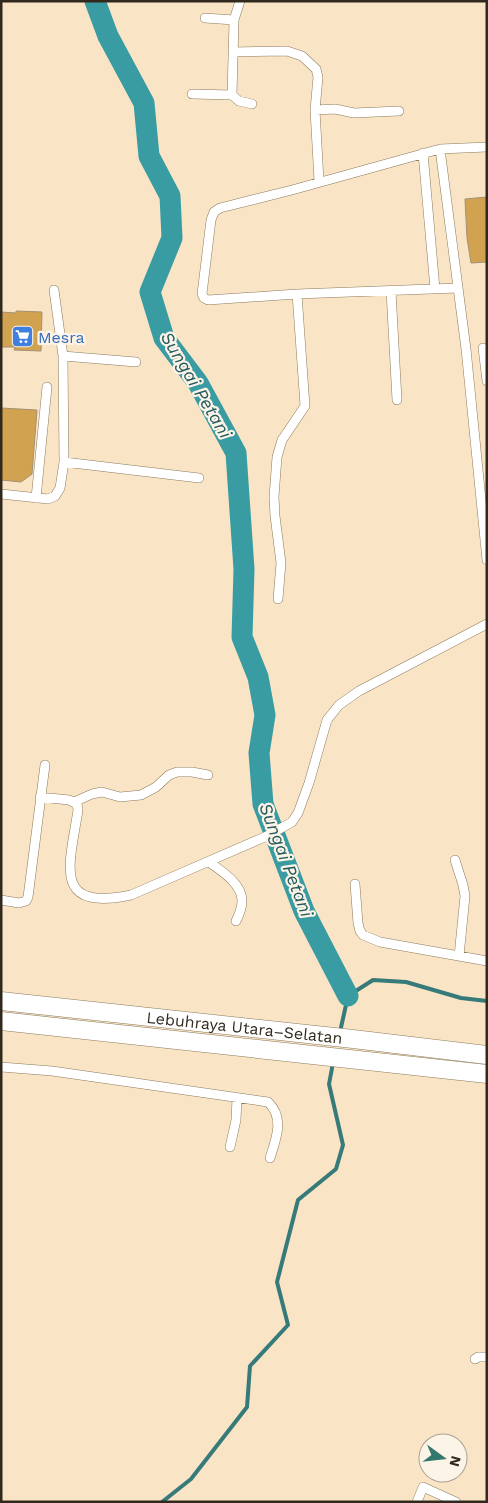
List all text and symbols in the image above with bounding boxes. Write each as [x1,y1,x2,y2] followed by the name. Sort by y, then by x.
[10,325,34,349] supermarket icon: Mesra
[38,328,85,347] place label: Mesra
[156,328,237,443] water label: Sungai Petani
[255,800,318,921] water label: Sungai Petani
[146,1008,343,1048] street label: Lebuhraya Utara–Selatan
[418,1433,468,1483] north arrow
[446,1454,465,1468] text: N

